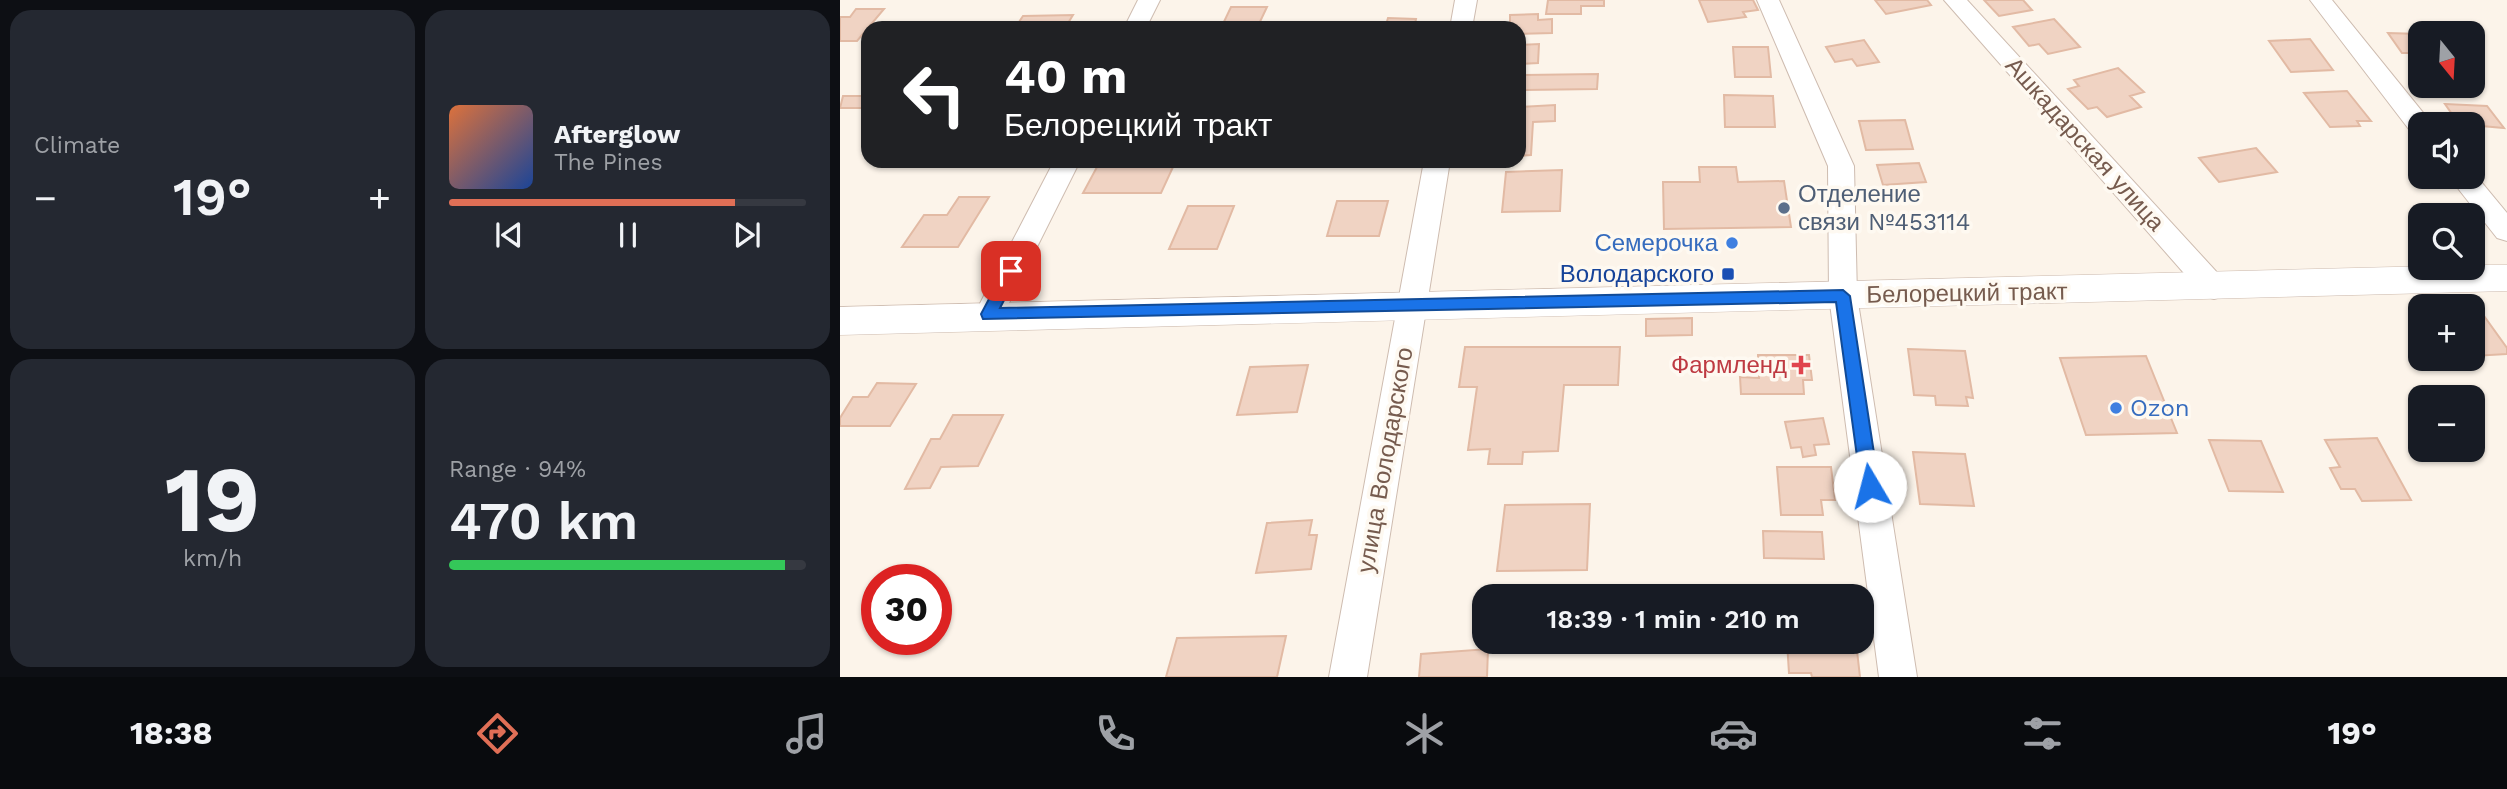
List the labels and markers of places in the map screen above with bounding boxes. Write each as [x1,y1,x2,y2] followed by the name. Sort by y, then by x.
[1798,180,1970,236] place label: Отделение связи №453114
[1776,200,1792,216] marker: Отделение связи №453114
[1594,229,1719,257] place label: Семерочка
[1724,235,1740,251] marker: Семерочка
[981,241,1041,301] pin
[1560,260,1714,288] place label: Володарского
[1720,266,1736,282] marker: Володарского
[1671,351,1787,379] place label: Фармленд
[1793,357,1809,373] marker: Фармленд
[2130,394,2190,422] place label: Ozon
[2108,400,2124,416] marker: Ozon

